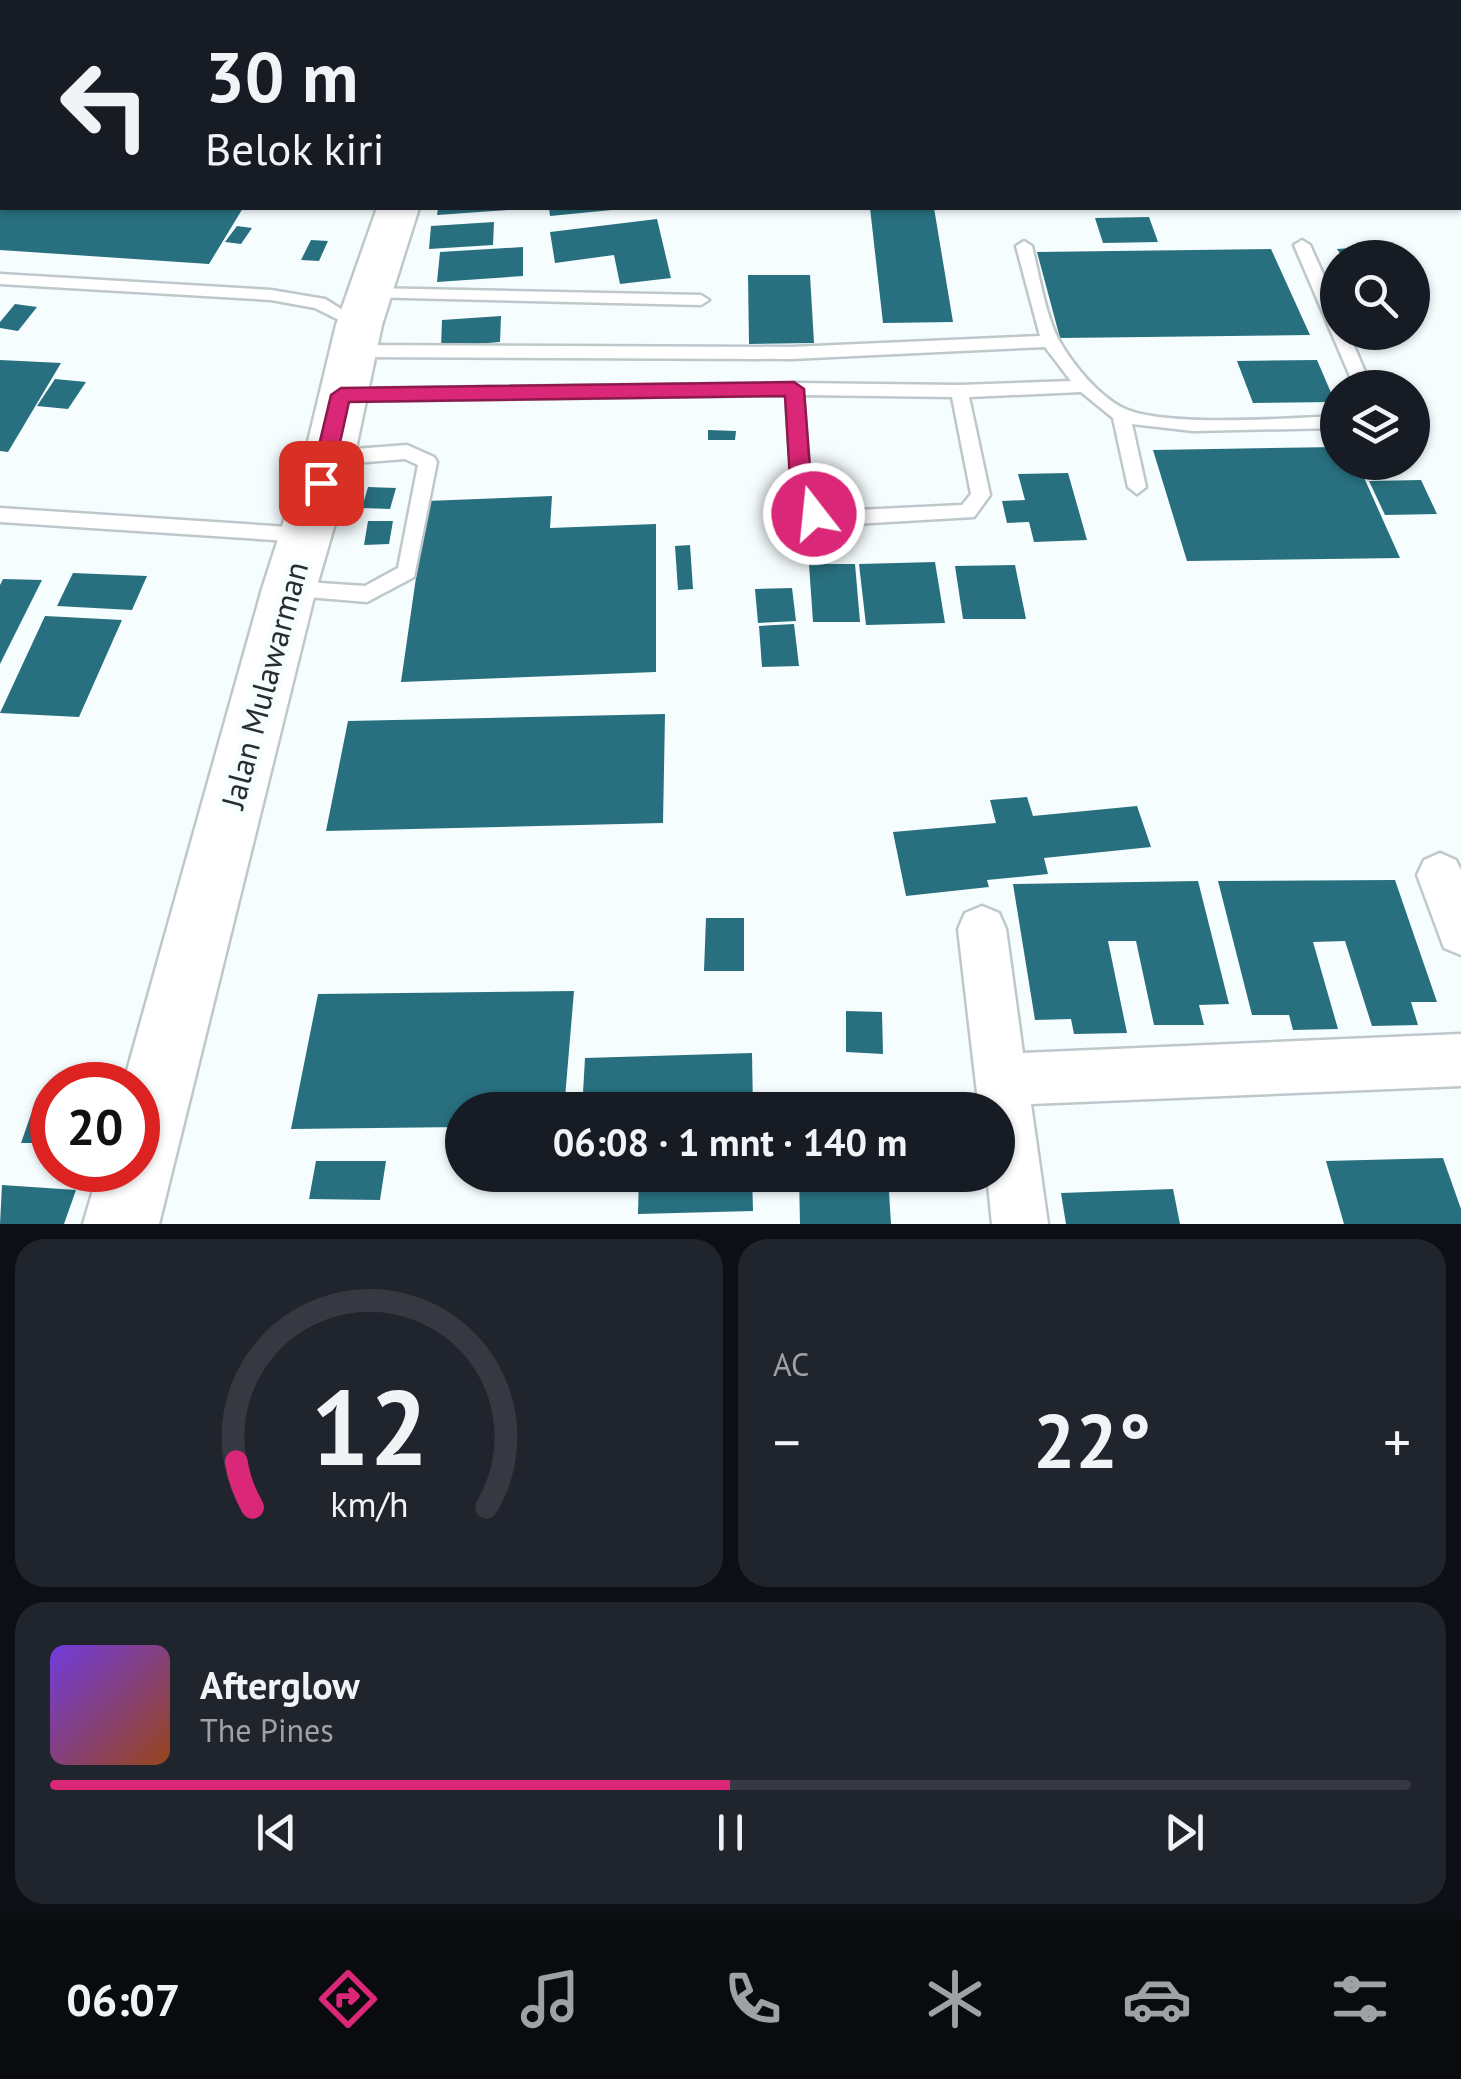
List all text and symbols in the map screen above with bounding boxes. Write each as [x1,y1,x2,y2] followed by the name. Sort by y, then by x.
[205,31,358,121] text: 30 m
[40,40,170,170] icon: left
[205,119,385,177] text: Belok kiri
[1320,240,1430,480] map controls
[1320,240,1430,350] button: search
[1320,370,1430,480] button: layers
[279,441,364,526] pin
[294,456,349,511] icon: arrive
[762,462,866,566] position arrow
[210,557,317,815] street label: Jalan Mulawarman
[30,1062,160,1192] speed limit sign: 20
[553,1117,907,1166] text: 06:08 · 1 mnt · 140 m
[773,1343,809,1385] text: AC
[310,1359,428,1494] text: 12
[1033,1392,1151,1489] text: 22°
[773,1406,801,1477] text: −
[1383,1406,1411,1477] text: +
[330,1481,408,1527] text: km/h
[200,1660,360,1709] text: Afterglow
[200,1709,334,1751] text: The Pines
[249,1805,304,1860] icon: previous
[703,1805,758,1860] icon: pause
[1157,1805,1212,1860] icon: next
[313,1964,383,2034] icon: directions
[515,1964,585,2034] icon: music
[718,1964,788,2034] icon: phone
[920,1964,990,2034] icon: climate
[1122,1964,1192,2034] icon: car
[1325,1964,1395,2034] icon: filters
[66,1970,180,2028] text: 06:07

